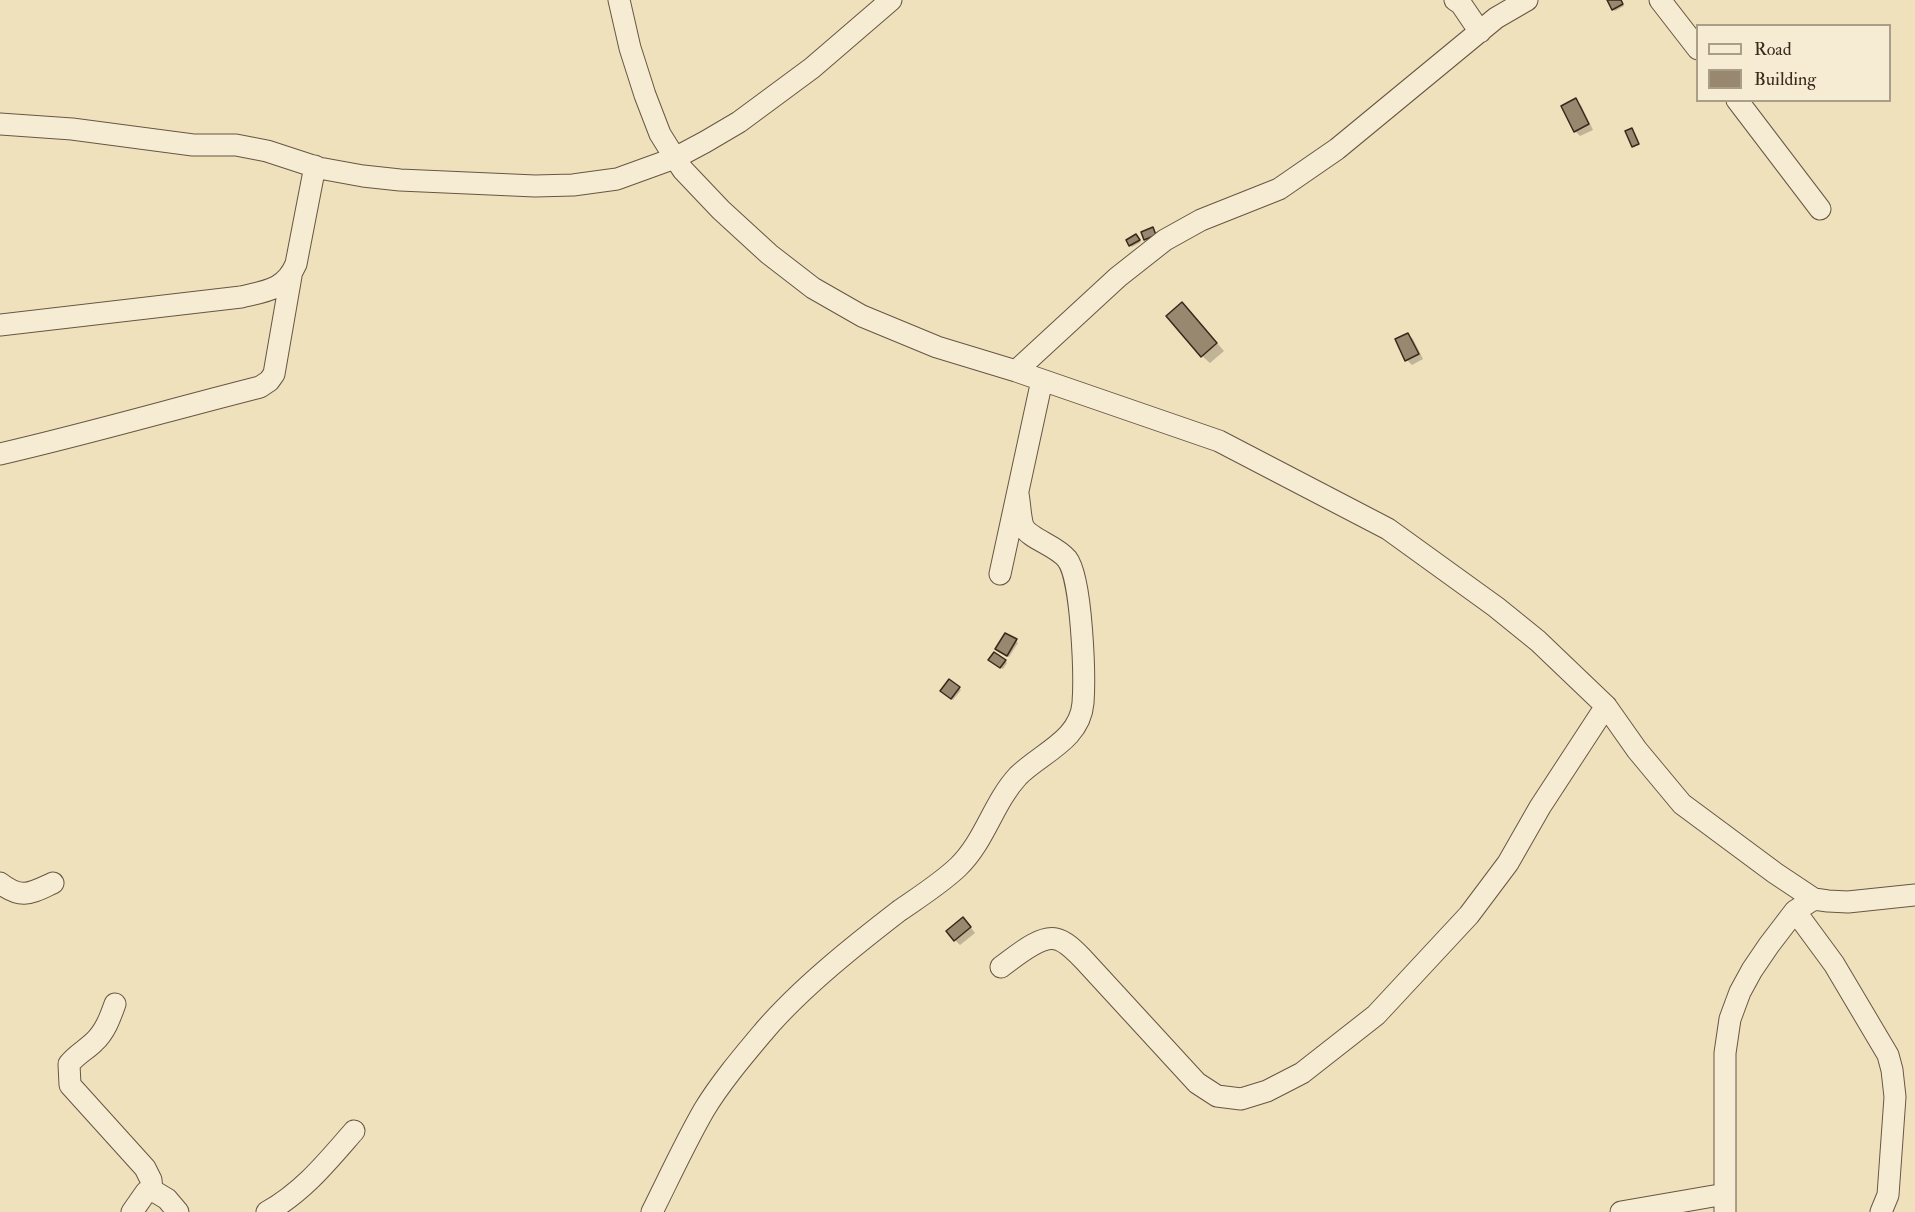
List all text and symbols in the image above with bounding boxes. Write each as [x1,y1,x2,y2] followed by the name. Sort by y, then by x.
[1696,24,1891,102] legend
[1754,38,1792,61] text: Road
[1754,68,1816,91] text: Building

